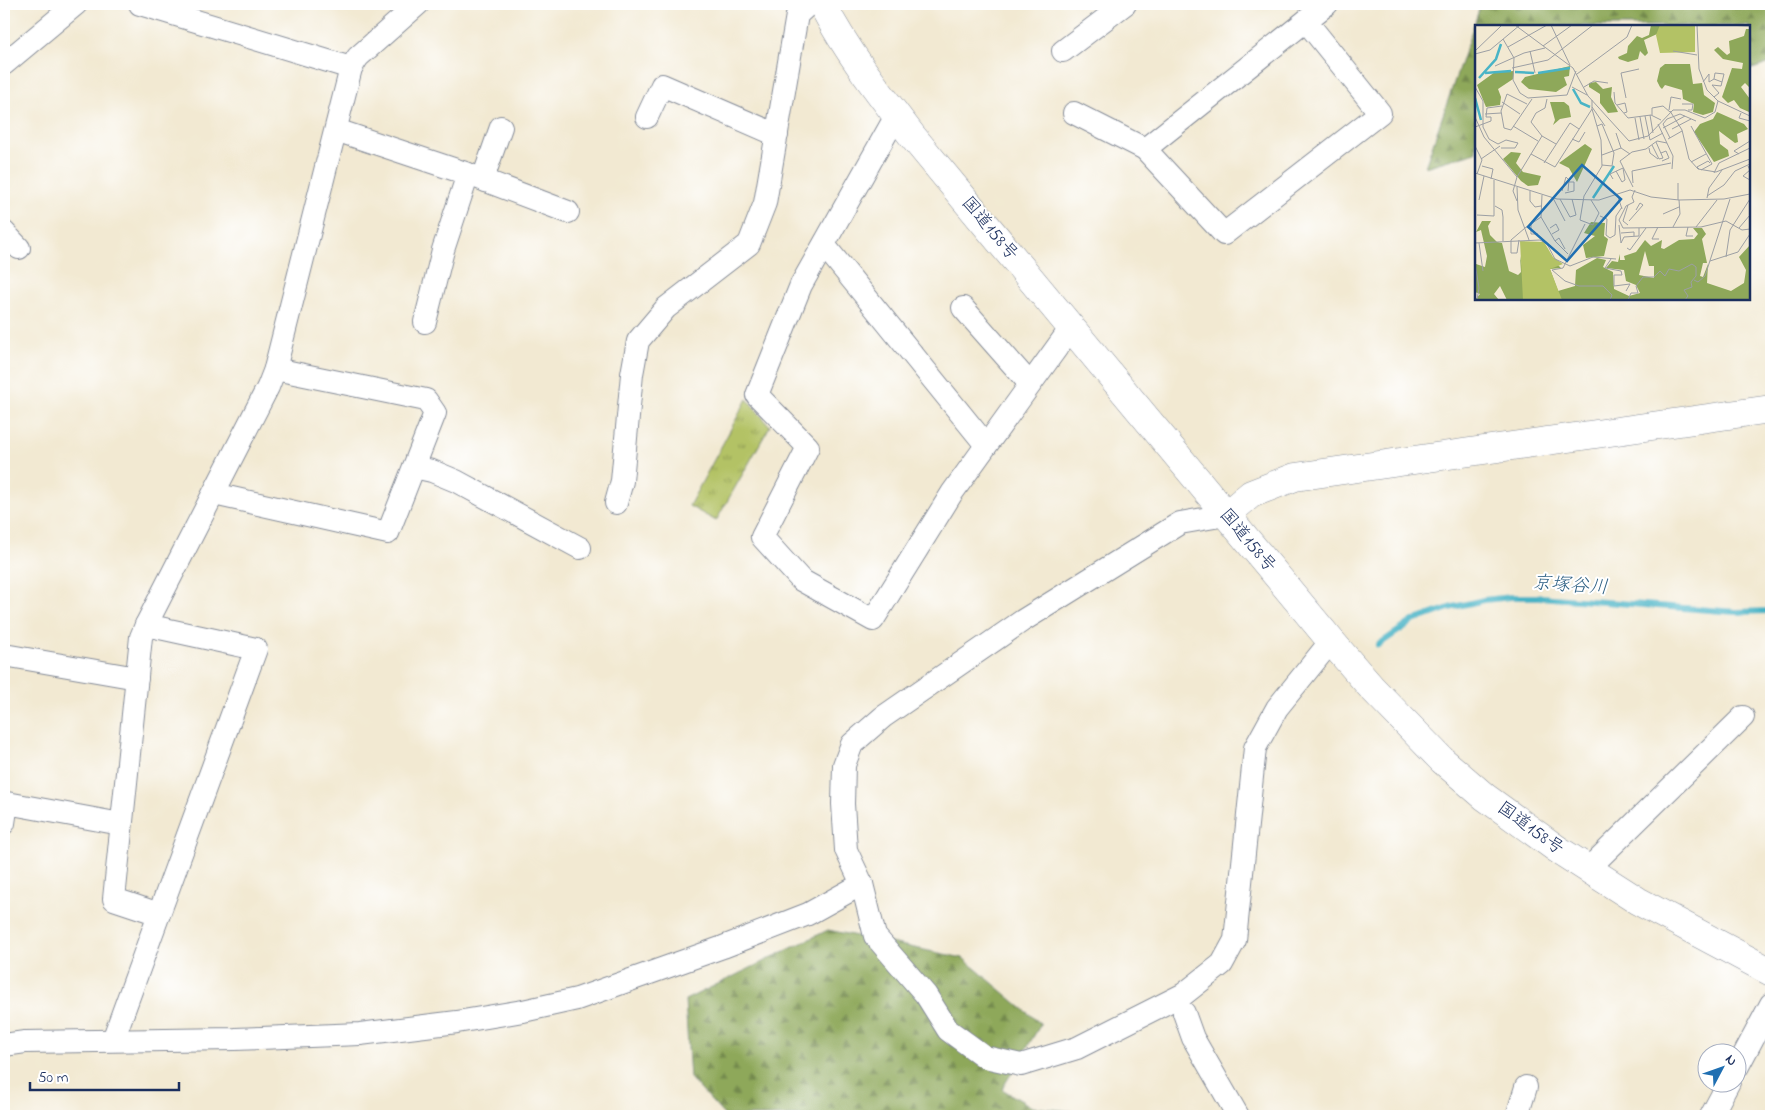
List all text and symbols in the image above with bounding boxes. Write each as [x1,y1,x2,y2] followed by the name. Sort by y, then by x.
[1475,25,1750,300] inset map
[954,191,1024,267] street label: 国道158号
[1212,503,1282,579] street label: 国道158号
[1531,570,1609,602] water label: 京塚谷川
[1491,796,1569,862] street label: 国道158号
[1698,1042,1748,1092] north arrow
[1720,1050,1742,1071] text: N
[30,1060,179,1092] scale bar
[38,1067,69,1089] text: 50 m

